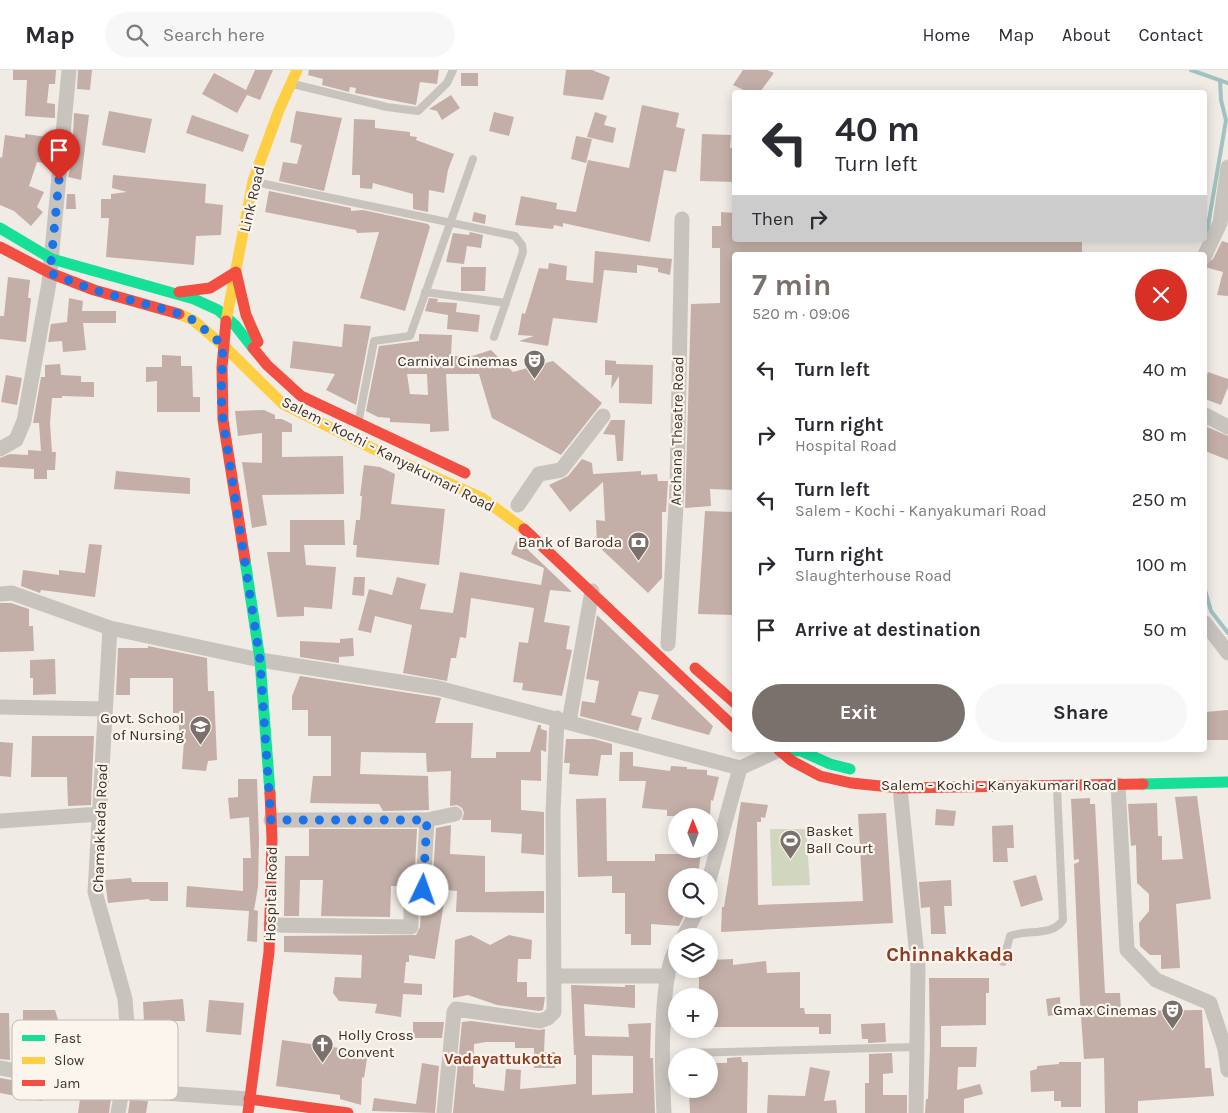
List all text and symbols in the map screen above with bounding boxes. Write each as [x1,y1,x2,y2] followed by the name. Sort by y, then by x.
[105,12,455,57] search box
[25,21,75,49] text: Map
[123,21,151,49] icon: search
[163,24,265,46] text: Search here
[922,24,970,46] text: Home
[998,24,1034,46] text: Map
[1062,24,1111,46] text: About
[1139,24,1203,46] text: Contact
[835,109,920,150] text: 40 m
[752,110,817,175] icon: left
[38,129,80,180] pin
[45,136,73,164] icon: arrive
[835,151,918,177] text: Turn left
[236,164,268,234] street label: Link Road
[804,205,832,233] icon: right
[752,208,794,230] text: Then
[752,267,832,303] text: 7 min
[1135,269,1187,321] button: close
[752,304,850,323] text: 520 m · 09:06
[522,349,546,380] theatre icon: Carnival Cinemas
[397,352,518,370] place label: Carnival Cinemas
[667,356,687,506] street label: Archana Theatre Road
[752,356,780,384] icon: left
[795,359,870,381] text: Turn left
[1143,359,1187,381] text: 40 m
[279,392,497,516] street label: Salem - Kochi - Kanyakumari Road
[795,414,884,436] text: Turn right
[752,421,780,449] icon: right
[1142,424,1187,446] text: 80 m
[795,436,897,455] text: Hospital Road
[795,479,870,501] text: Turn left
[752,486,780,514] icon: left
[1132,489,1187,511] text: 250 m
[795,501,1047,520] text: Salem - Kochi - Kanyakumari Road
[626,530,650,561] bank icon: Bank of Baroda
[518,533,622,551] place label: Bank of Baroda
[795,544,884,566] text: Turn right
[752,551,780,579] icon: right
[1136,554,1187,576] text: 100 m
[795,566,952,585] text: Slaughterhouse Road
[752,616,780,644] icon: arrive
[795,619,981,641] text: Arrive at destination
[1143,619,1187,641] text: 50 m
[752,684,965,742] button: Exit
[975,684,1187,742] button: Share
[100,709,185,744] place label: Govt. School of Nursing
[188,715,212,746] school or university icon: Govt. School of Nursing
[89,763,111,893] street label: Chamakkada Road
[881,776,1117,794] street label: Salem - Kochi - Kanyakumari Road
[668,808,718,858] north arrow
[668,808,718,1098] map controls
[806,822,873,857] place label: Basket Ball Court
[778,828,802,859] sports icon: Basket Ball Court
[261,846,281,942] street label: Hospital Road
[396,863,448,915] position arrow
[668,868,718,918] button: search
[668,928,718,978] button: layers
[886,943,1014,966] district label: Chinnakkada
[668,988,718,1038] button: +
[1161,998,1185,1029] theatre icon: Gmax Cinemas
[1053,1001,1157,1019] place label: Gmax Cinemas
[12,1020,178,1100] legend
[338,1026,414,1061] place label: Holly Cross Convent
[54,1030,81,1047] text: Fast
[310,1032,334,1063] church icon: Holly Cross Convent
[668,1048,718,1098] button: −
[444,1049,562,1068] district label: Vadayattukotta
[54,1052,84,1069] text: Slow
[54,1075,80,1092] text: Jam

